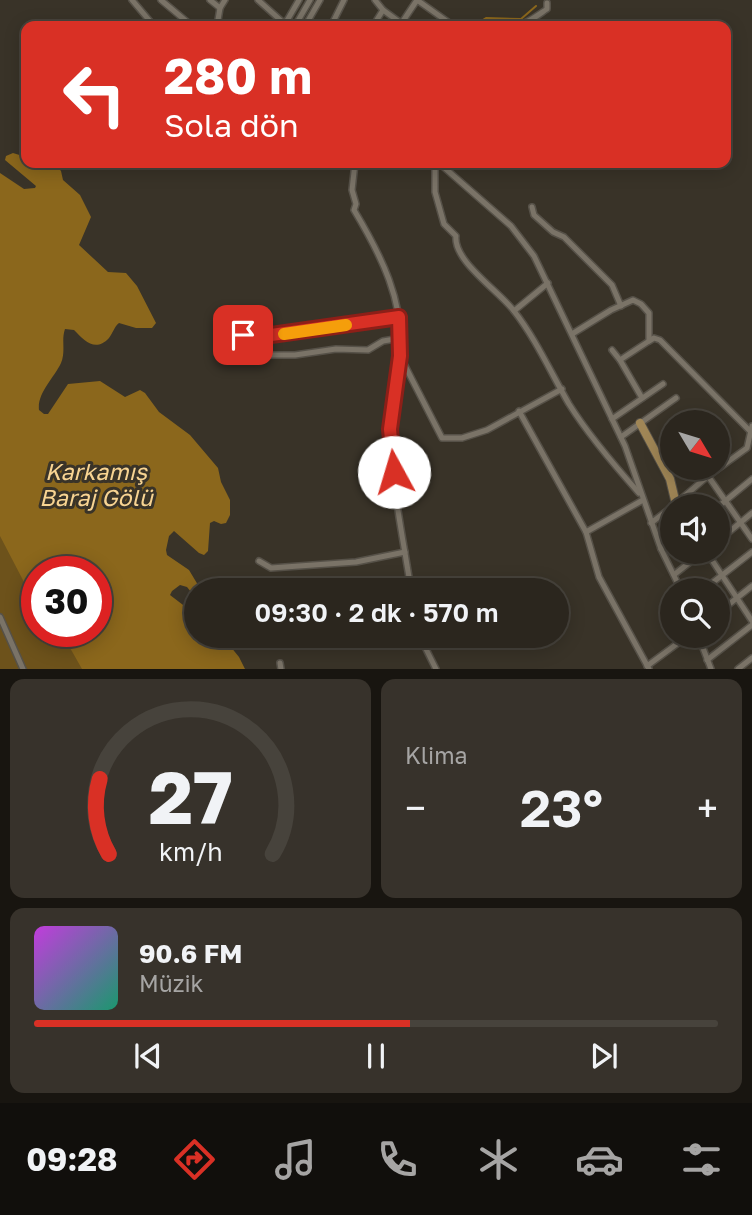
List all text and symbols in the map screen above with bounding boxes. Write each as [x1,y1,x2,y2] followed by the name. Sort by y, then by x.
[164,46,312,105] text: 280 m
[49,49,140,140] icon: left
[164,106,299,144] text: Sola dön
[213,305,273,365] pin
[224,316,262,354] icon: arrive
[660,410,730,480] north arrow
[660,410,730,648] map controls
[357,435,431,509] position arrow
[39,457,155,511] water label: Karkamış Baraj Gölü
[660,494,730,564] button: sound
[21,556,112,647] speed limit sign: 30
[660,578,730,648] button: search
[255,597,498,628] text: 09:30 · 2 dk · 570 m
[405,741,468,769] text: Klima
[148,754,233,841] text: 27
[520,776,603,838] text: 23°
[405,785,426,830] text: −
[697,785,718,830] text: +
[159,836,222,867] text: km/h
[139,938,242,969] text: 90.6 FM
[139,969,204,997] text: Müzik
[129,1037,167,1075] icon: previous
[357,1037,395,1075] icon: pause
[585,1037,623,1075] icon: next
[170,1135,219,1184] icon: directions
[271,1135,320,1184] icon: music
[373,1135,422,1184] icon: phone
[474,1135,523,1184] icon: climate
[575,1135,624,1184] icon: car
[677,1135,726,1184] icon: filters
[26,1140,118,1178] text: 09:28

